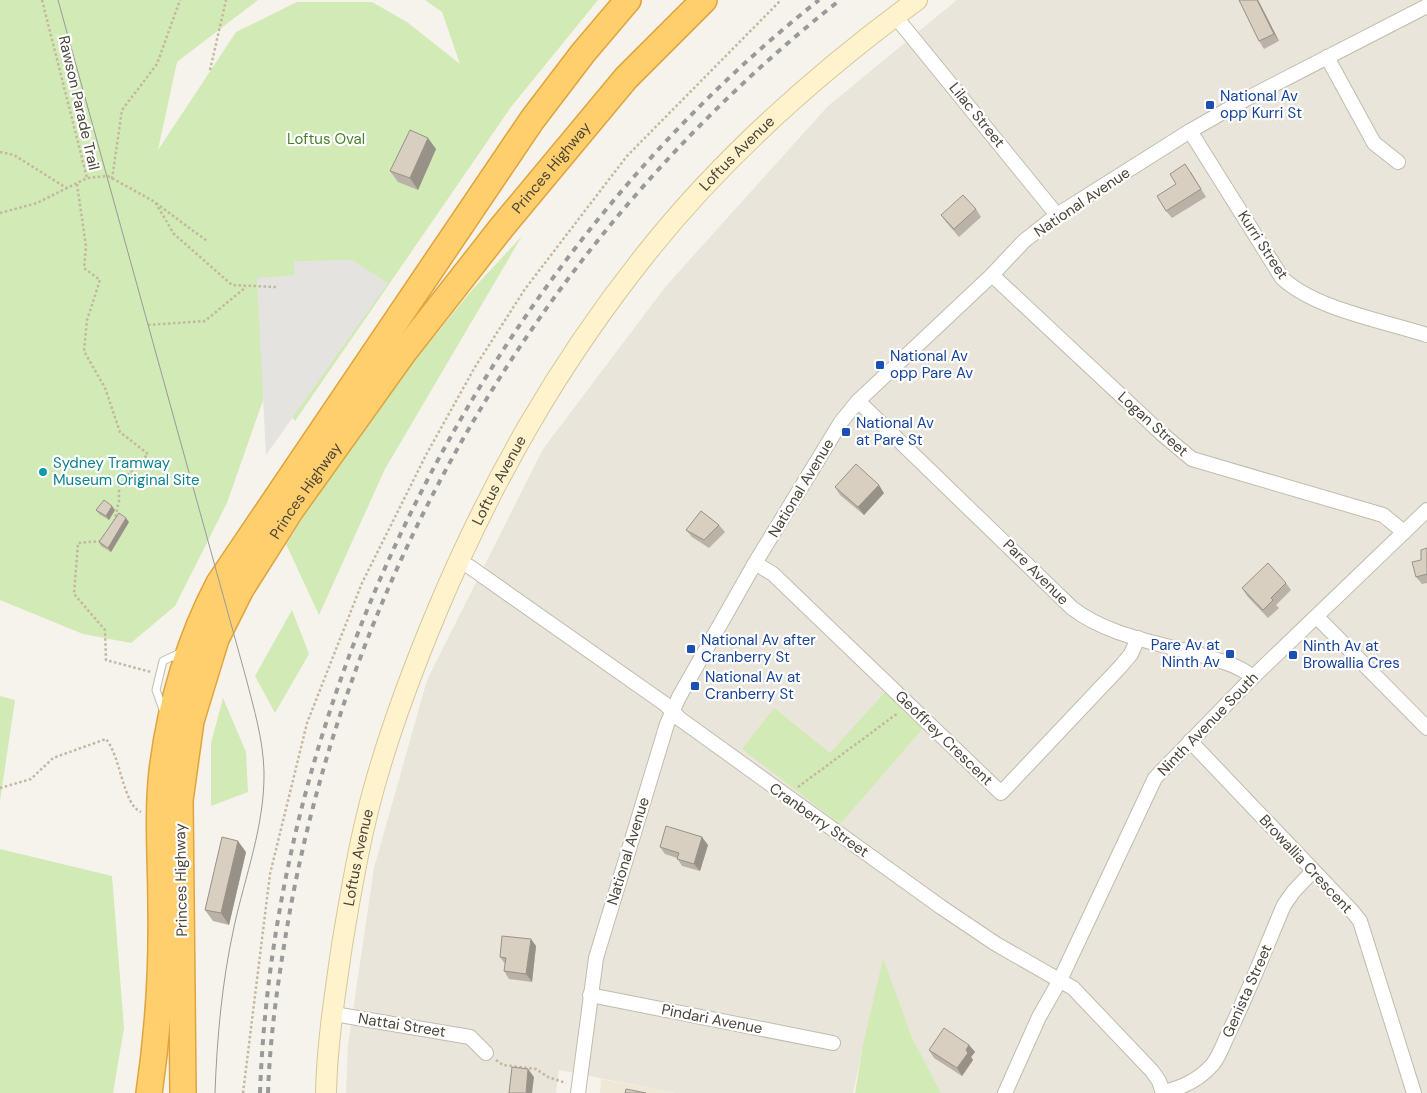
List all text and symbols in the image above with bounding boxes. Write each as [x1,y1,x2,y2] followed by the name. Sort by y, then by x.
[54,34,104,172] street label: Rawson Parade Trail
[945,78,1009,152] street label: Lilac Street
[1220,86,1302,123] place label: National Av opp Kurri St
[1204,99,1216,111] marker: National Av opp Kurri St
[695,112,779,195] street label: Loftus Avenue
[507,117,596,218] street label: Princes Highway
[287,129,365,149] park label: Loftus Oval
[1030,162,1134,242] street label: National Avenue
[1233,207,1293,283] street label: Kurri Street
[890,346,973,383] place label: National Av opp Pare Av
[874,359,886,371] marker: National Av opp Pare Av
[1114,387,1192,461] street label: Logan Street
[856,413,934,450] place label: National Av at Pare St
[840,426,852,438] marker: National Av at Pare St
[467,432,531,528] street label: Loftus Avenue
[764,435,838,541] street label: National Avenue
[265,438,347,543] street label: Princes Highway
[53,453,200,490] place label: Sydney Tramway Museum Original Site
[37,466,49,478] marker: Sydney Tramway Museum Original Site
[999,535,1073,609] street label: Pare Avenue
[701,630,816,667] place label: National Av after Cranberry St
[1151,635,1220,672] place label: Pare Av at Ninth Av
[1303,636,1400,673] place label: Ninth Av at Browallia Cres
[685,643,697,655] marker: National Av after Cranberry St
[1224,648,1236,660] marker: Pare Av at Ninth Av
[1287,649,1299,661] marker: Ninth Av at Browallia Cres
[705,667,801,704] place label: National Av at Cranberry St
[1153,668,1263,780] street label: Ninth Avenue South
[689,680,701,692] marker: National Av at Cranberry St
[891,686,997,790] street label: Geoffrey Crescent
[765,778,873,862] street label: Cranberry Street
[602,795,654,907] street label: National Avenue
[339,807,378,908] street label: Loftus Avenue
[1255,810,1357,918] street label: Browallia Crescent
[170,823,192,937] street label: Princes Highway
[1218,941,1276,1041] street label: Genista Street
[660,999,764,1039] street label: Pindari Avenue
[357,1008,447,1042] street label: Nattai Street

